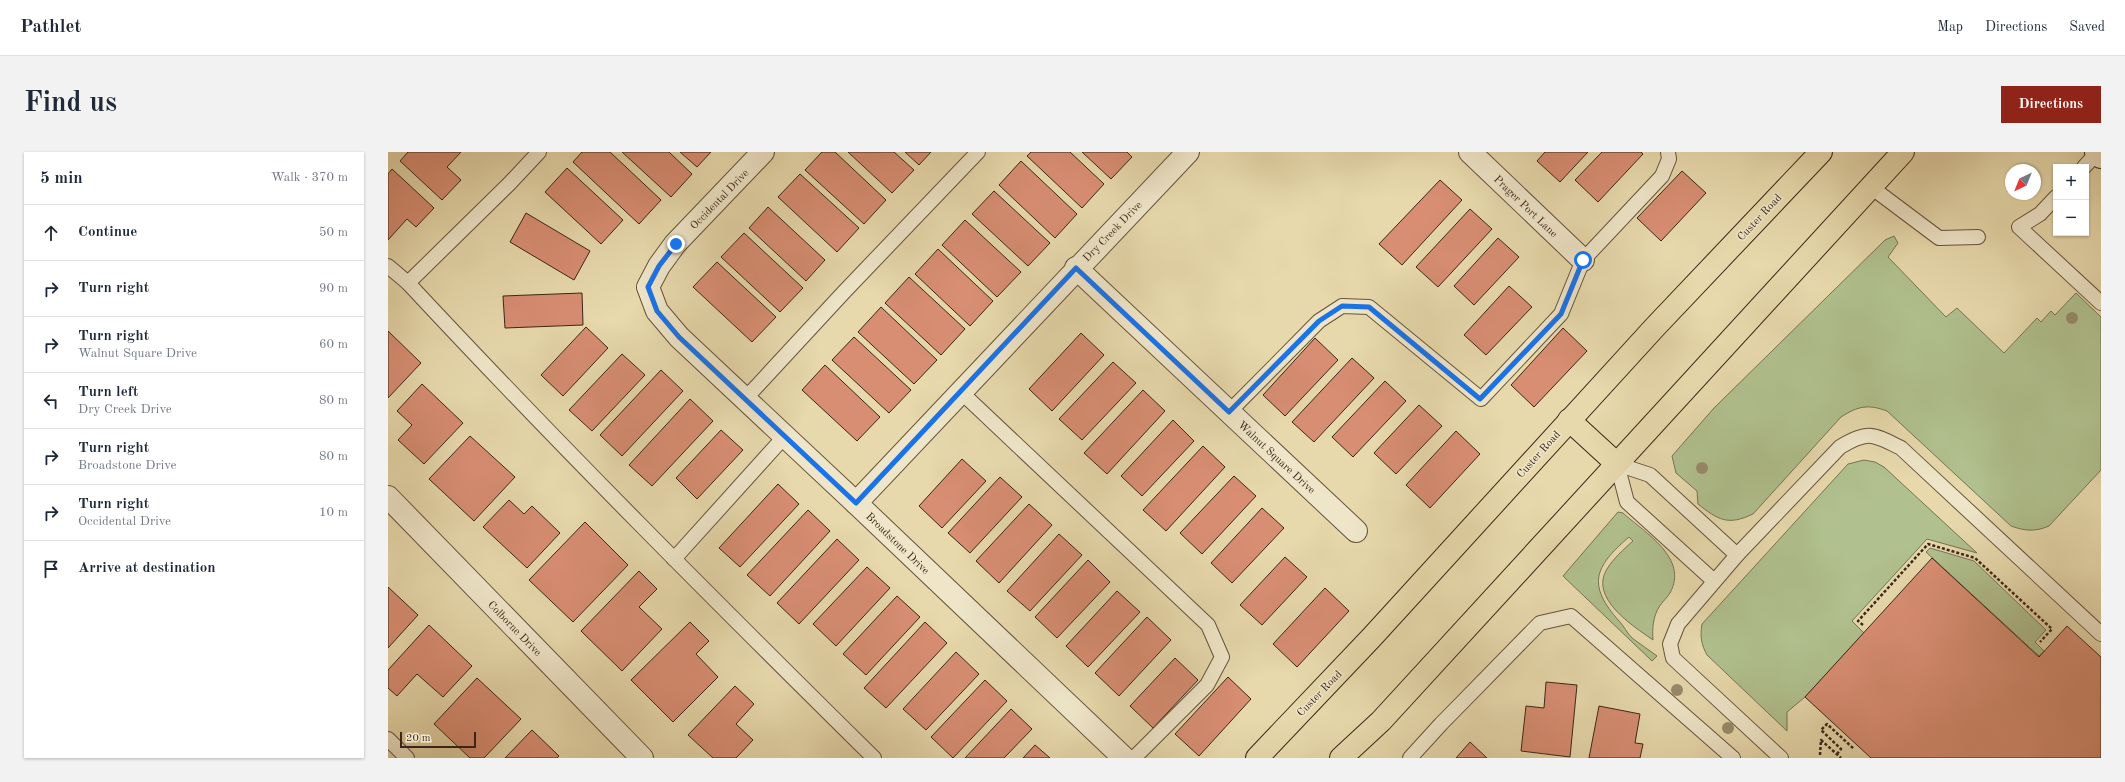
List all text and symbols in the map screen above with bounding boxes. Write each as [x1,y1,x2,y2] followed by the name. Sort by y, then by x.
[20,18,81,37] text: Pathlet
[1937,20,1963,34] text: Map
[1985,20,2047,34] text: Directions
[2069,20,2105,34] text: Saved
[2001,86,2101,123] button: Directions
[24,90,117,118] text: Find us
[2005,164,2041,200] north arrow
[2053,164,2089,236] map controls
[2053,164,2089,200] button: +
[689,168,751,232] street label: Occidental Drive
[40,170,83,187] text: 5 min
[271,171,348,184] text: Walk · 370 m
[1491,174,1559,240] street label: Prager Port Lane
[1736,193,1784,243] street label: Custer Road
[1082,200,1145,264] street label: Dry Creek Drive
[2053,200,2089,236] button: −
[40,222,62,244] icon: ahead
[78,225,137,240] text: Continue
[319,226,348,239] text: 50 m
[667,235,685,253] route end
[1574,251,1592,269] route start
[40,278,62,300] icon: right
[78,281,149,296] text: Turn right
[319,282,348,295] text: 90 m
[78,329,149,344] text: Turn right
[40,334,62,356] icon: right
[319,338,348,351] text: 60 m
[78,347,197,360] text: Walnut Square Drive
[78,385,138,400] text: Turn left
[40,390,62,412] icon: left
[319,394,348,407] text: 80 m
[78,403,172,416] text: Dry Creek Drive
[1235,420,1317,496] street label: Walnut Square Drive
[1515,429,1563,481] street label: Custer Road
[78,441,149,456] text: Turn right
[40,446,62,468] icon: right
[319,450,348,463] text: 80 m
[78,459,176,472] text: Broadstone Drive
[78,497,149,512] text: Turn right
[40,502,62,524] icon: right
[319,506,348,519] text: 10 m
[863,511,931,577] street label: Broadstone Drive
[78,515,171,528] text: Occidental Drive
[40,558,62,580] icon: arrive
[78,561,216,576] text: Arrive at destination
[485,599,543,659] street label: Colborne Drive
[1296,669,1345,719] street label: Custer Road
[400,730,476,749] scale bar
[406,733,431,744] text: 20 m

